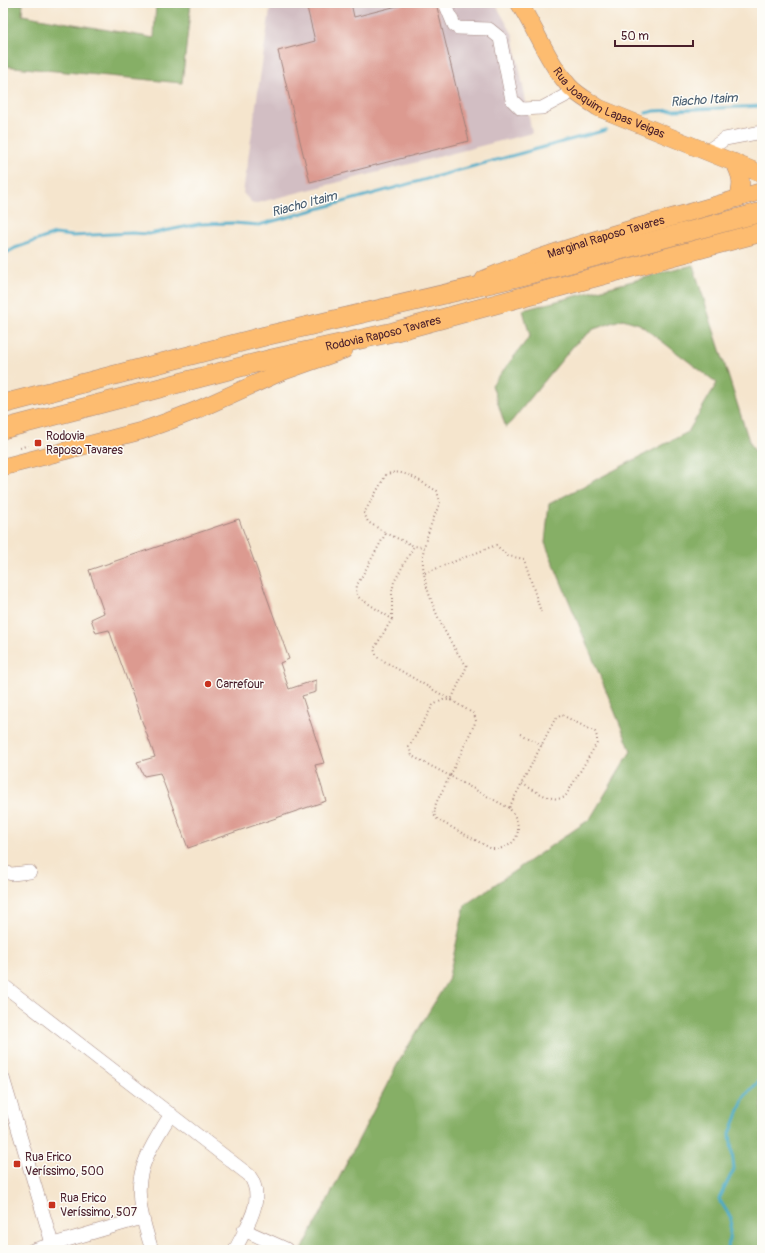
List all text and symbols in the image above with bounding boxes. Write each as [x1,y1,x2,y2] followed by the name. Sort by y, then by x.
[615,22,693,48] scale bar
[621,29,649,44] text: 50 m
[549,65,668,142] street label: Rua Joaquim Lapas Veigas
[670,90,739,110] water label: Riacho Itaim
[270,187,340,220] water label: Riacho Itaim
[546,213,667,262] street label: Marginal Raposo Tavares
[324,312,443,355] street label: Rodovia Raposo Tavares
[46,429,124,458] place label: Rodovia Raposo Tavares
[33,438,43,448] marker: Rodovia Raposo Tavares
[216,677,265,692] place label: Carrefour
[203,679,213,689] marker: Carrefour
[25,1150,104,1179] place label: Rua Erico Veríssimo, 500
[12,1159,22,1169] marker: Rua Erico Veríssimo, 500
[60,1191,138,1220] place label: Rua Erico Veríssimo, 507
[47,1200,57,1210] marker: Rua Erico Veríssimo, 507

